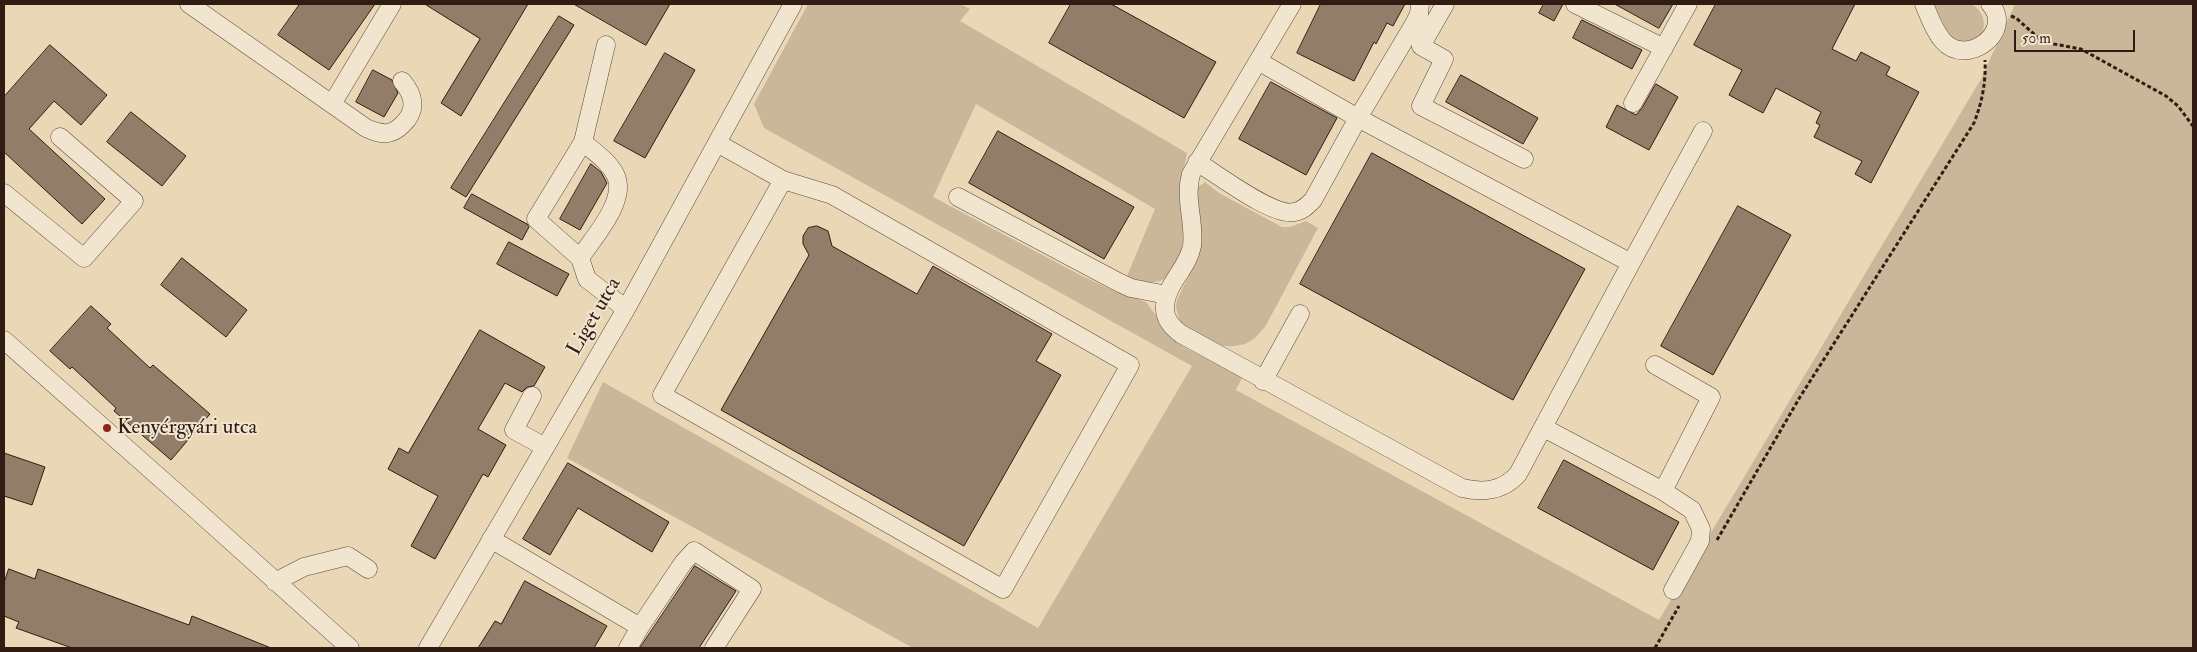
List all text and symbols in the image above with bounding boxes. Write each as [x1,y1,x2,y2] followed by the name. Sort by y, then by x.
[2017,20,2138,52] scale bar
[2022,29,2051,48] text: 50 m
[563,274,627,360] street label: Liget utca
[117,415,257,441] place label: Kenyérgyári utca
[101,422,113,434] marker: Kenyérgyári utca

